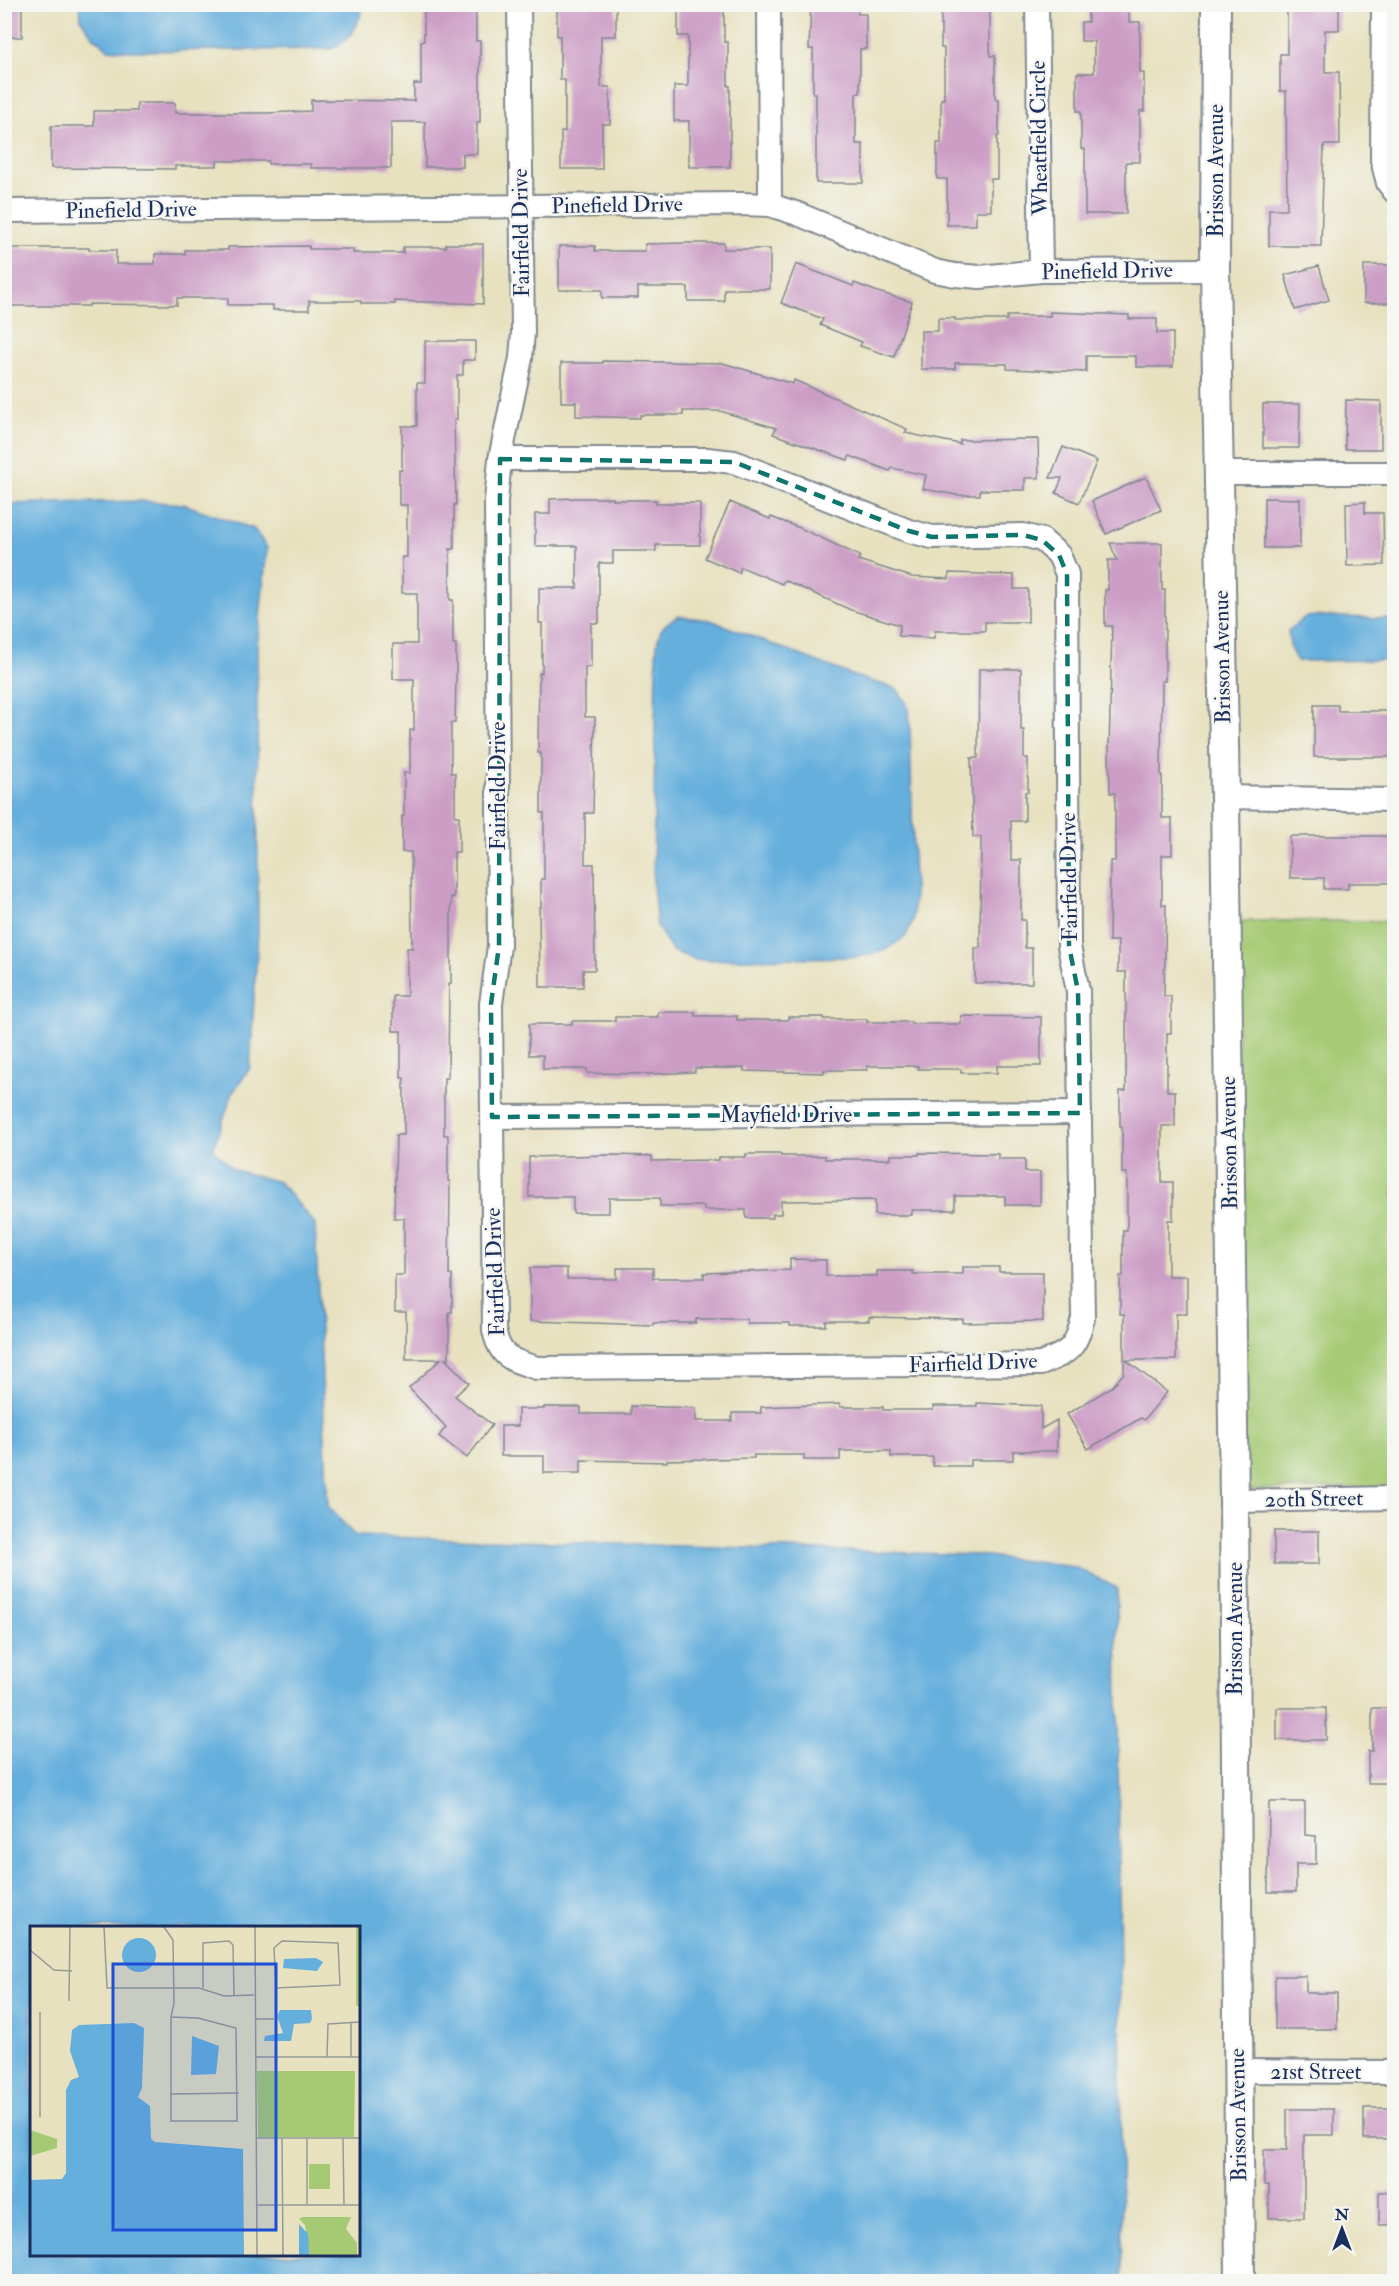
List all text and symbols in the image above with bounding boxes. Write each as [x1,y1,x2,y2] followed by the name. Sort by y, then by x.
[1024,60,1054,217] street label: Wheatfield Circle
[1202,104,1230,238] street label: Brisson Avenue
[506,168,536,298] street label: Fairfield Drive
[551,190,683,220] street label: Pinefield Drive
[65,195,197,225] street label: Pinefield Drive
[1041,256,1173,286] street label: Pinefield Drive
[1207,590,1237,724] street label: Brisson Avenue
[484,722,512,850] street label: Fairfield Drive
[1054,812,1084,942] street label: Fairfield Drive
[1214,1076,1244,1210] street label: Brisson Avenue
[720,1101,852,1129] street label: Mayfield Drive
[479,1207,511,1337] street label: Fairfield Drive
[908,1347,1038,1379] street label: Fairfield Drive
[1264,1484,1364,1514] street label: 20th Street
[1221,1562,1249,1696] street label: Brisson Avenue
[30,1926,360,2256] inset map
[1223,2048,1253,2182] street label: Brisson Avenue
[1270,2058,1362,2086] street label: 21st Street
[1312,2199,1372,2259] north arrow
[1334,2205,1350,2225] text: N

